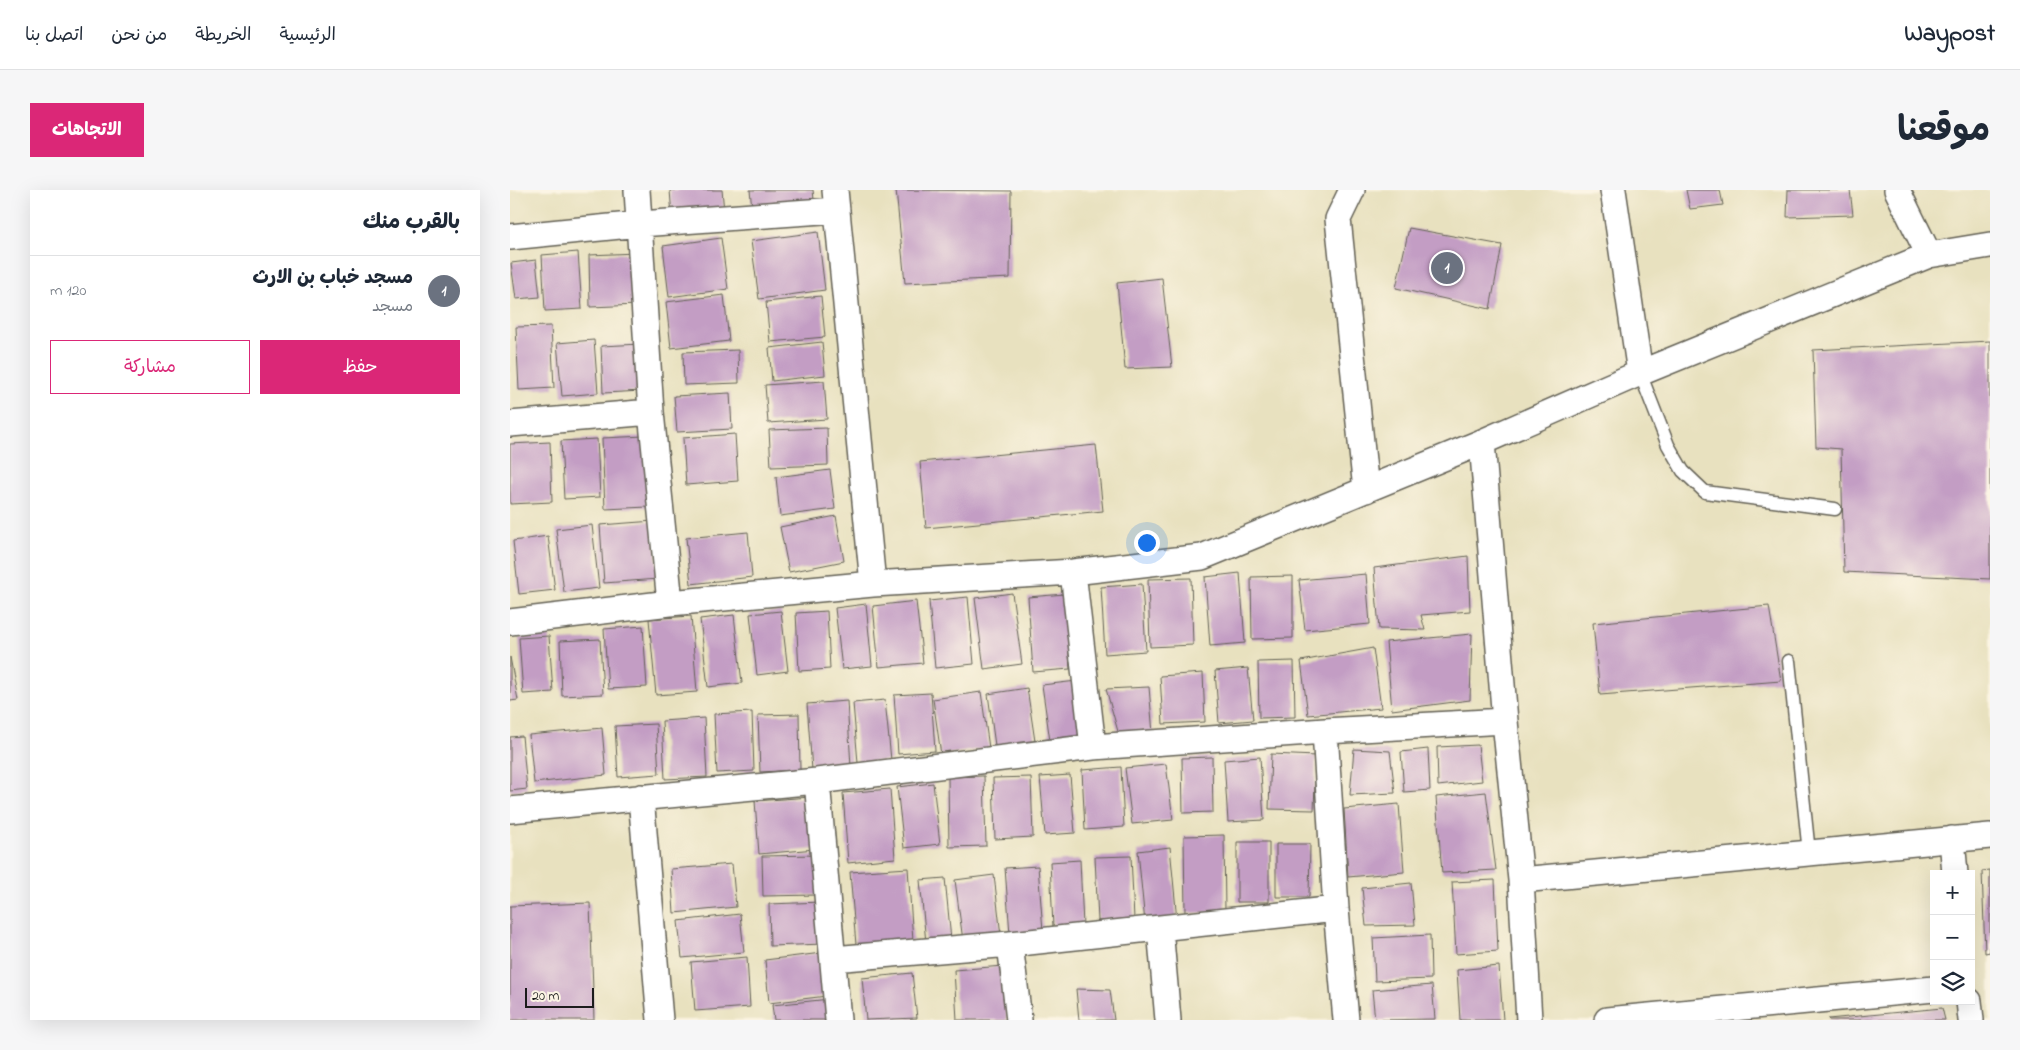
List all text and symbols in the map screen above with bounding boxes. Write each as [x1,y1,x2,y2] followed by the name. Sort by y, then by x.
[1904,17,1995,52] text: Waypost
[25,23,83,49] text: اتصل بنا
[111,23,167,49] text: من نحن
[195,23,251,49] text: الخريطة
[279,23,336,49] text: الرئيسية
[30,103,144,157] button: الاتجاهات
[1897,106,1990,157] text: موقعنا
[363,208,460,238] text: بالقرب منك
[1431,249,1463,287] pin: 1
[253,265,413,292] text: مسجد خباب بن الارث
[50,279,86,303] text: 120 m
[441,279,447,303] text: 1
[372,295,413,319] text: مسجد
[50,340,250,394] button: مشاركة
[260,340,460,394] button: حفظ
[1134,530,1160,556] your location
[1930,870,1975,1005] map controls
[1930,870,1975,915] button: +
[1930,915,1975,960] button: −
[1930,960,1975,1005] button: layers
[525,985,594,1008] scale bar
[532,986,559,1007] text: 20 m

